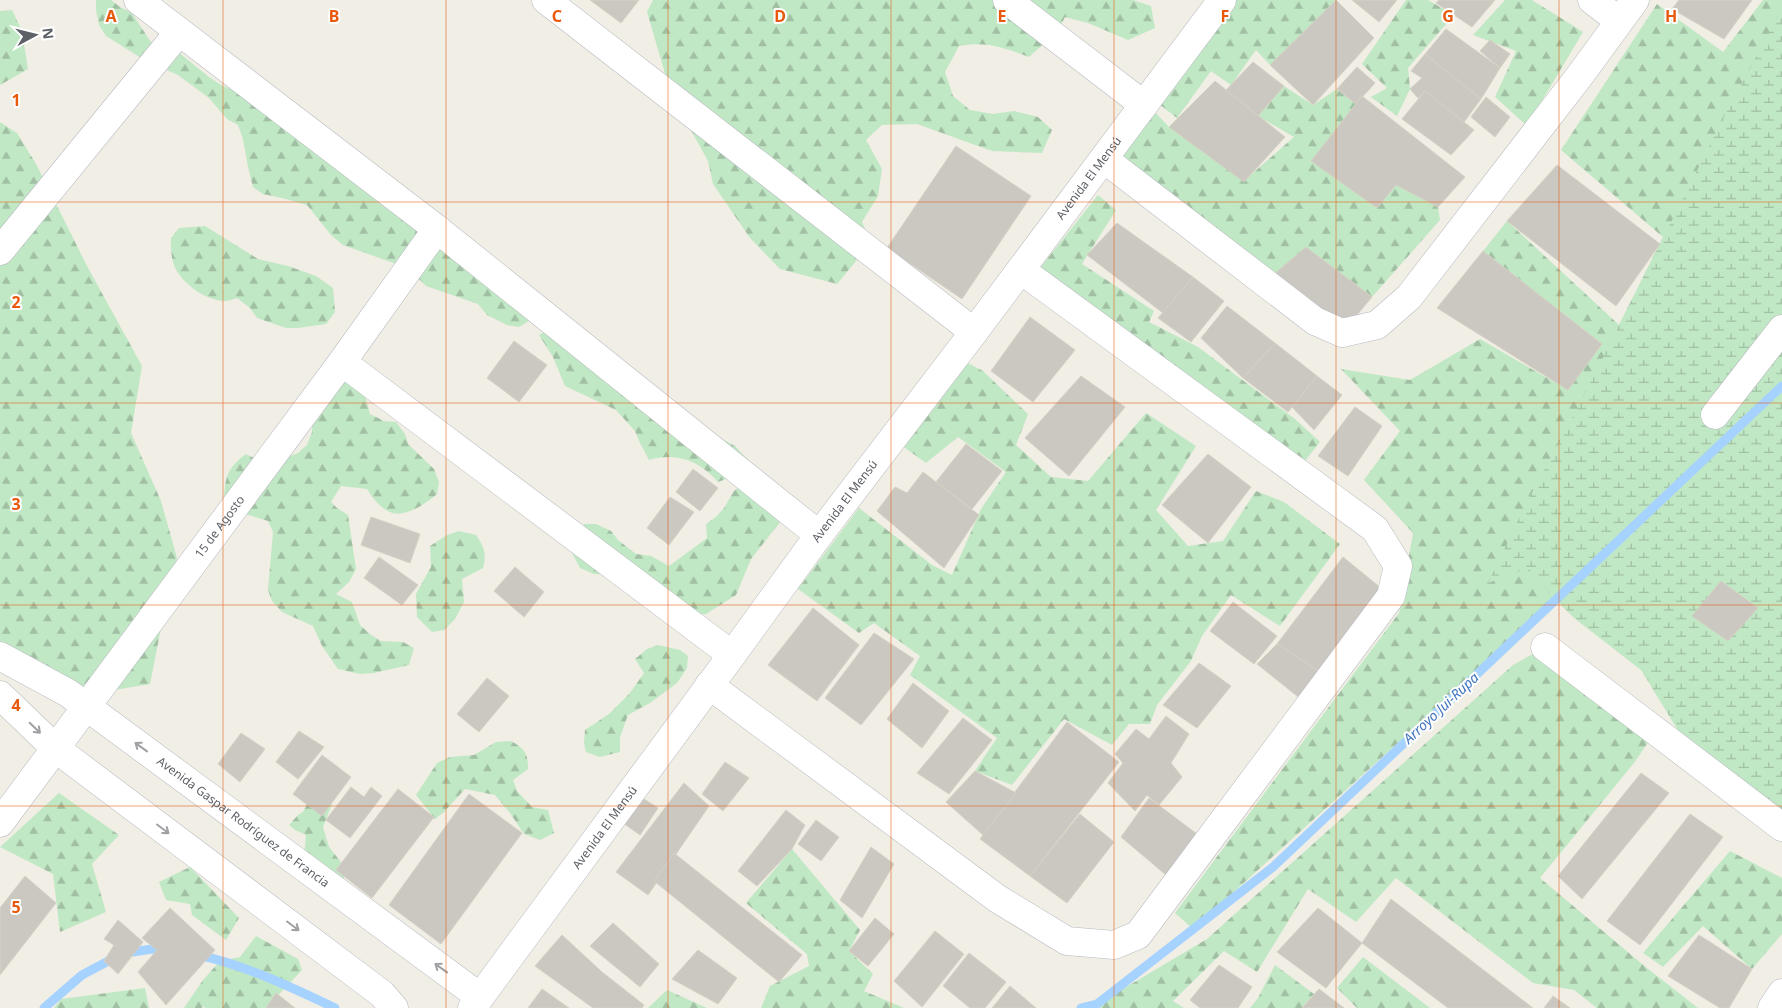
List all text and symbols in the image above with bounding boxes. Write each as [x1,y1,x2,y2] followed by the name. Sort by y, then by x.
[105,5,117,27] text: A
[329,5,339,27] text: B
[552,5,562,27] text: C
[774,5,786,27] text: D
[998,5,1007,27] text: E
[1221,5,1229,27] text: F
[1442,5,1454,27] text: G
[1665,5,1677,27] text: H
[10,10,60,60] north arrow
[38,27,59,40] text: N
[11,89,21,111] text: 1
[1052,133,1125,223] street label: Avenida El Mensú
[11,291,21,313] text: 2
[807,456,881,546] street label: Avenida El Mensú
[191,492,248,561] street label: 15 de Agosto
[11,493,21,515] text: 3
[1398,668,1482,748] water label: Arroyo Jui-Rupa
[11,694,21,716] text: 4
[29,722,41,734] one-way arrow
[135,741,148,752] one-way arrow
[154,753,333,891] street label: Avenida Gaspar Rodríguez de Francia
[568,782,641,872] street label: Avenida El Mensú
[156,823,169,834] one-way arrow
[11,896,21,918] text: 5
[286,921,299,932] one-way arrow
[435,962,448,973] one-way arrow

